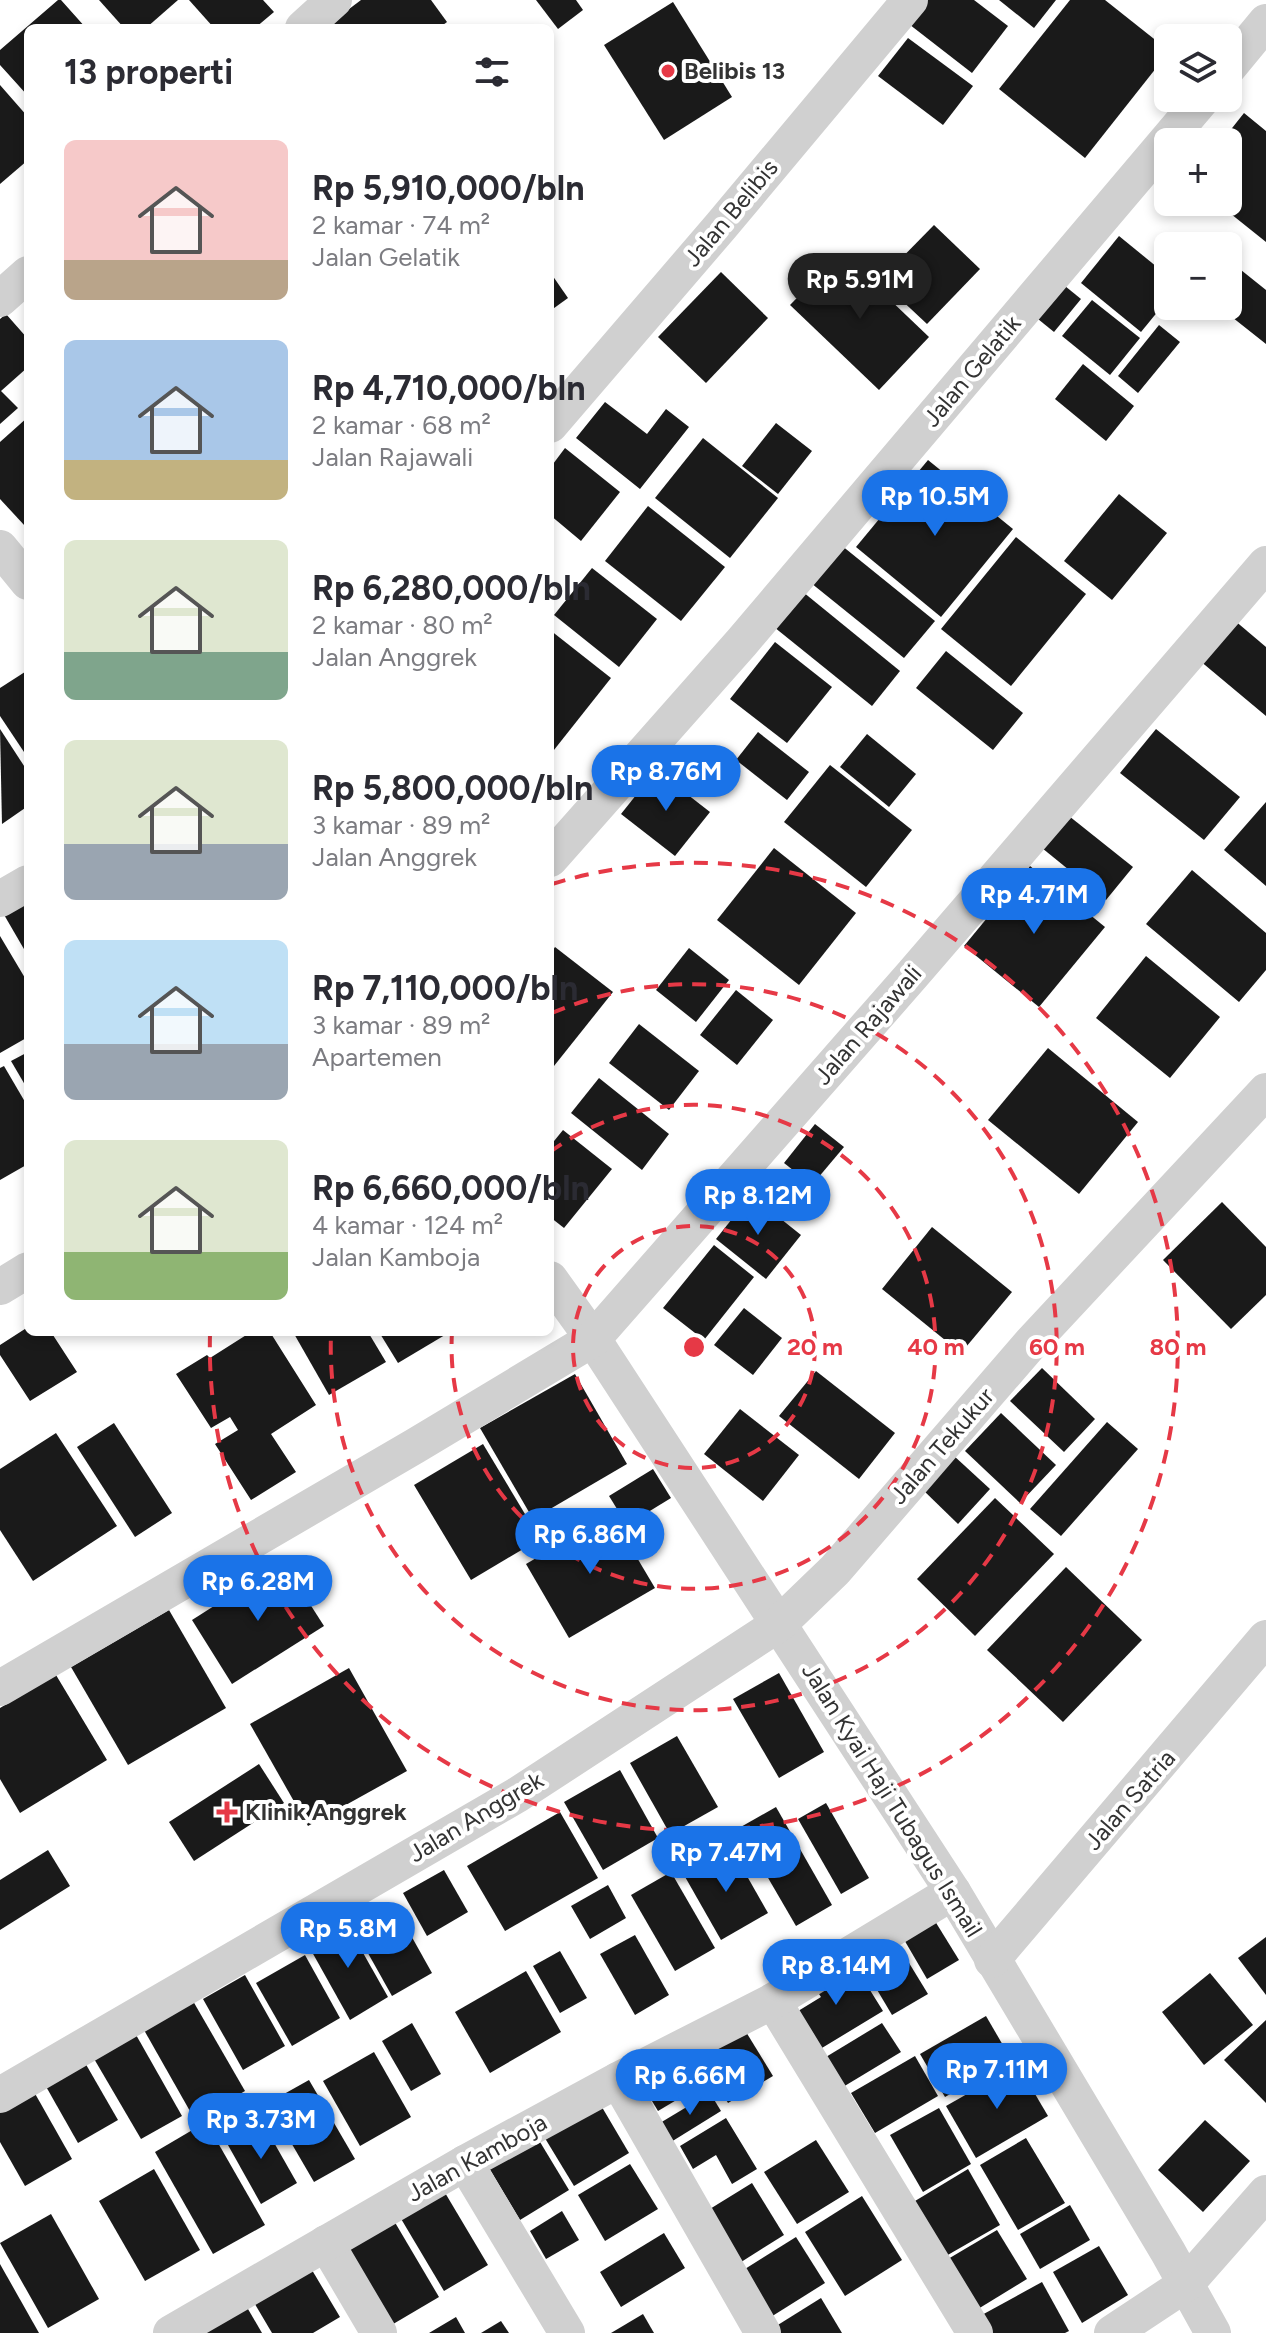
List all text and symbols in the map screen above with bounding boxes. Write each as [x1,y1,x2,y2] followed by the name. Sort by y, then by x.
[1154,24,1242,320] map controls
[1154,24,1242,112] button: layers
[470,50,514,94] icon: filters
[64,52,233,93] text: 13 properti
[684,56,785,85] place label: Belibis 13
[659,62,677,80] marker: Belibis 13
[1154,128,1242,216] button: +
[677,153,784,272] street label: Jalan Belibis
[312,168,585,209] text: Rp 5,910,000/bln
[128,172,224,268] icon: home
[312,209,490,241] text: 2 kamar · 74 m²
[1154,232,1242,320] button: −
[312,241,460,273] text: Jalan Gelatik
[777,253,943,321] pin: Rp 5.91M
[806,263,914,295] text: Rp 5.91M
[917,309,1027,432] street label: Jalan Gelatik
[312,368,585,409] text: Rp 4,710,000/bln
[128,372,224,468] icon: home
[312,409,491,441] text: 2 kamar · 68 m²
[312,441,473,473] text: Jalan Rajawali
[852,470,1018,538] pin: Rp 10.5M
[880,480,990,512] text: Rp 10.5M
[312,568,591,609] text: Rp 6,280,000/bln
[128,572,224,668] icon: home
[312,609,493,641] text: 2 kamar · 80 m²
[312,641,477,673] text: Jalan Anggrek
[583,745,749,813] pin: Rp 8.76M
[610,755,722,787] text: Rp 8.76M
[312,768,593,809] text: Rp 5,800,000/bln
[128,772,224,868] icon: home
[312,809,490,841] text: 3 kamar · 89 m²
[312,841,477,873] text: Jalan Anggrek
[951,868,1117,936] pin: Rp 4.71M
[979,878,1089,910] text: Rp 4.71M
[808,959,927,1090] street label: Jalan Rajawali
[312,968,578,1009] text: Rp 7,110,000/bln
[128,972,224,1068] icon: home
[312,1009,490,1041] text: 3 kamar · 89 m²
[312,1041,442,1073] text: Apartemen
[312,1168,590,1209] text: Rp 6,660,000/bln
[675,1169,841,1237] pin: Rp 8.12M
[128,1172,224,1268] icon: home
[703,1179,813,1211] text: Rp 8.12M
[312,1209,503,1241] text: 4 kamar · 124 m²
[312,1241,480,1273] text: Jalan Kamboja
[787,1332,843,1361] text: 20 m
[907,1332,965,1361] text: 40 m
[1029,1332,1085,1361] text: 60 m
[1150,1332,1206,1361] text: 80 m
[680,1333,708,1361] centre of rings
[883,1382,1000,1510] street label: Jalan Tekukur
[507,1508,673,1576] pin: Rp 6.86M
[533,1518,647,1550] text: Rp 6.86M
[175,1555,341,1623] pin: Rp 6.28M
[201,1565,315,1597] text: Rp 6.28M
[796,1657,989,1942] street label: Jalan Kyai Haji Tubagus Ismail
[1078,1744,1181,1856] street label: Jalan Satria
[403,1765,549,1868] street label: Jalan Anggrek
[245,1797,407,1826] place label: Klinik Anggrek
[216,1801,238,1823] marker: Klinik Anggrek
[643,1826,809,1894] pin: Rp 7.47M
[670,1836,782,1868] text: Rp 7.47M
[274,1902,422,1970] pin: Rp 5.8M
[299,1912,397,1944] text: Rp 5.8M
[753,1939,919,2007] pin: Rp 8.14M
[781,1949,891,1981] text: Rp 8.14M
[914,2043,1080,2111] pin: Rp 7.11M
[607,2049,773,2117] pin: Rp 6.66M
[945,2053,1049,2085] text: Rp 7.11M
[634,2059,746,2091] text: Rp 6.66M
[178,2093,344,2161] pin: Rp 3.73M
[206,2103,316,2135] text: Rp 3.73M
[402,2107,552,2208] street label: Jalan Kamboja

